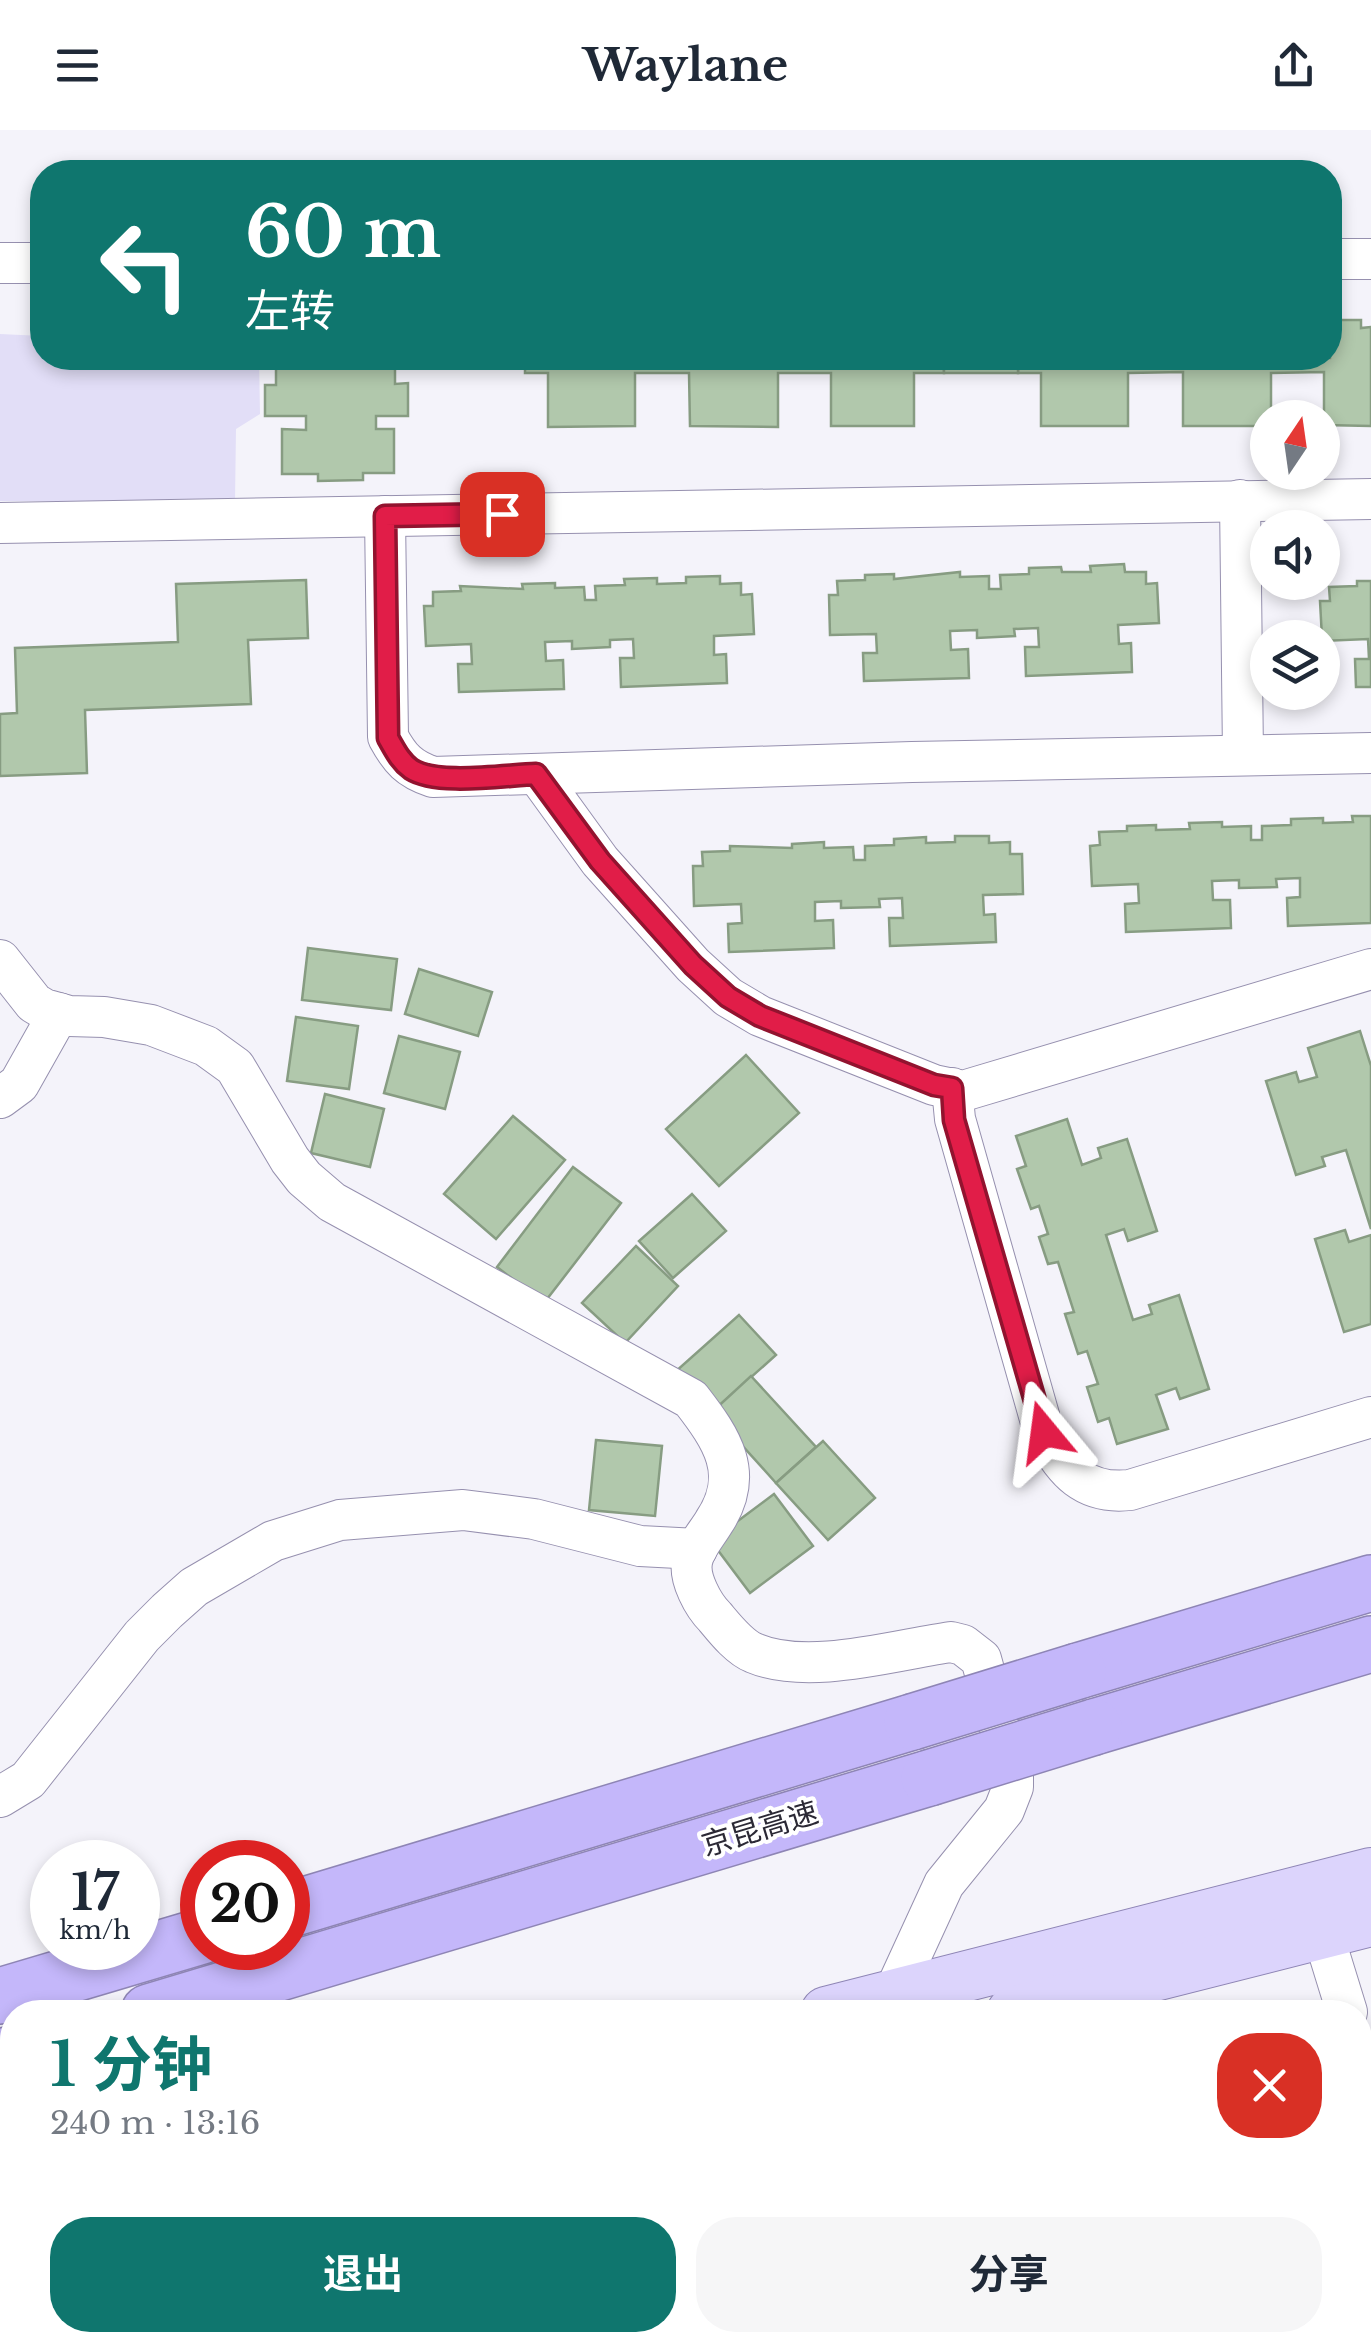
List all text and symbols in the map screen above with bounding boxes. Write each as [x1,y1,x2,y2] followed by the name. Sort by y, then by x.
[583,37,788,93] text: Waylane
[50,38,105,93] icon: menu
[1266,38,1321,93] icon: share
[245,189,441,276] text: 60 m
[80,200,210,330] icon: left
[245,283,335,339] text: 左转
[1250,400,1340,490] north arrow
[1250,400,1340,710] map controls
[460,472,545,557] pin
[475,487,530,542] icon: arrive
[1250,510,1340,600] button: sound
[1250,620,1340,710] button: layers
[992,1380,1096,1484] position arrow
[697,1793,823,1864] street label: 京昆高速
[180,1840,310,1970] speed limit sign: 20
[71,1861,119,1924] text: 17
[60,1915,130,1946] text: km/h
[50,2028,212,2102] text: 1 分钟
[1217,2033,1322,2138] button: close
[50,2103,260,2143] text: 240 m · 13:16
[50,2217,676,2332] button: 退出
[696,2217,1322,2332] button: 分享

